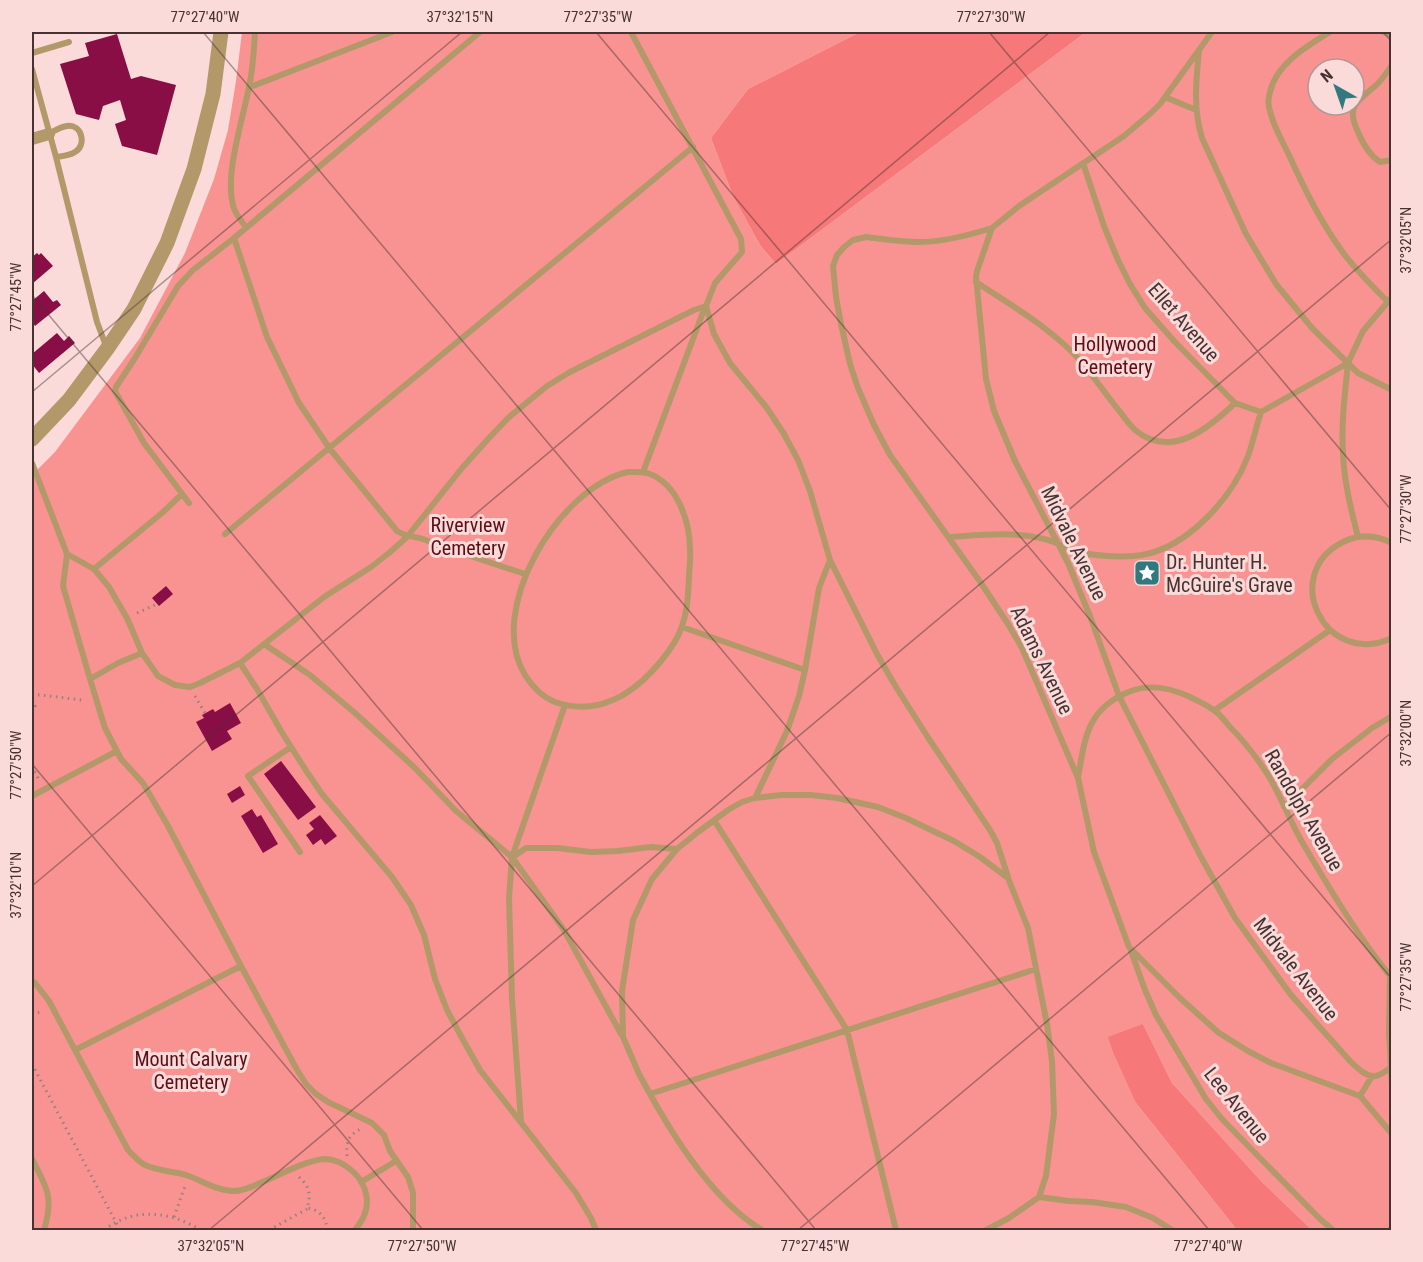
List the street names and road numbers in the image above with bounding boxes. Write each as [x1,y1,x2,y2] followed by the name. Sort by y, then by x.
[1143,278,1225,366] street label: Ellet Avenue
[1036,482,1112,604] street label: Midvale Avenue
[1005,602,1079,718] street label: Adams Avenue
[1260,745,1348,875] street label: Randolph Avenue
[1248,913,1344,1025] street label: Midvale Avenue
[1199,1062,1275,1148] street label: Lee Avenue

